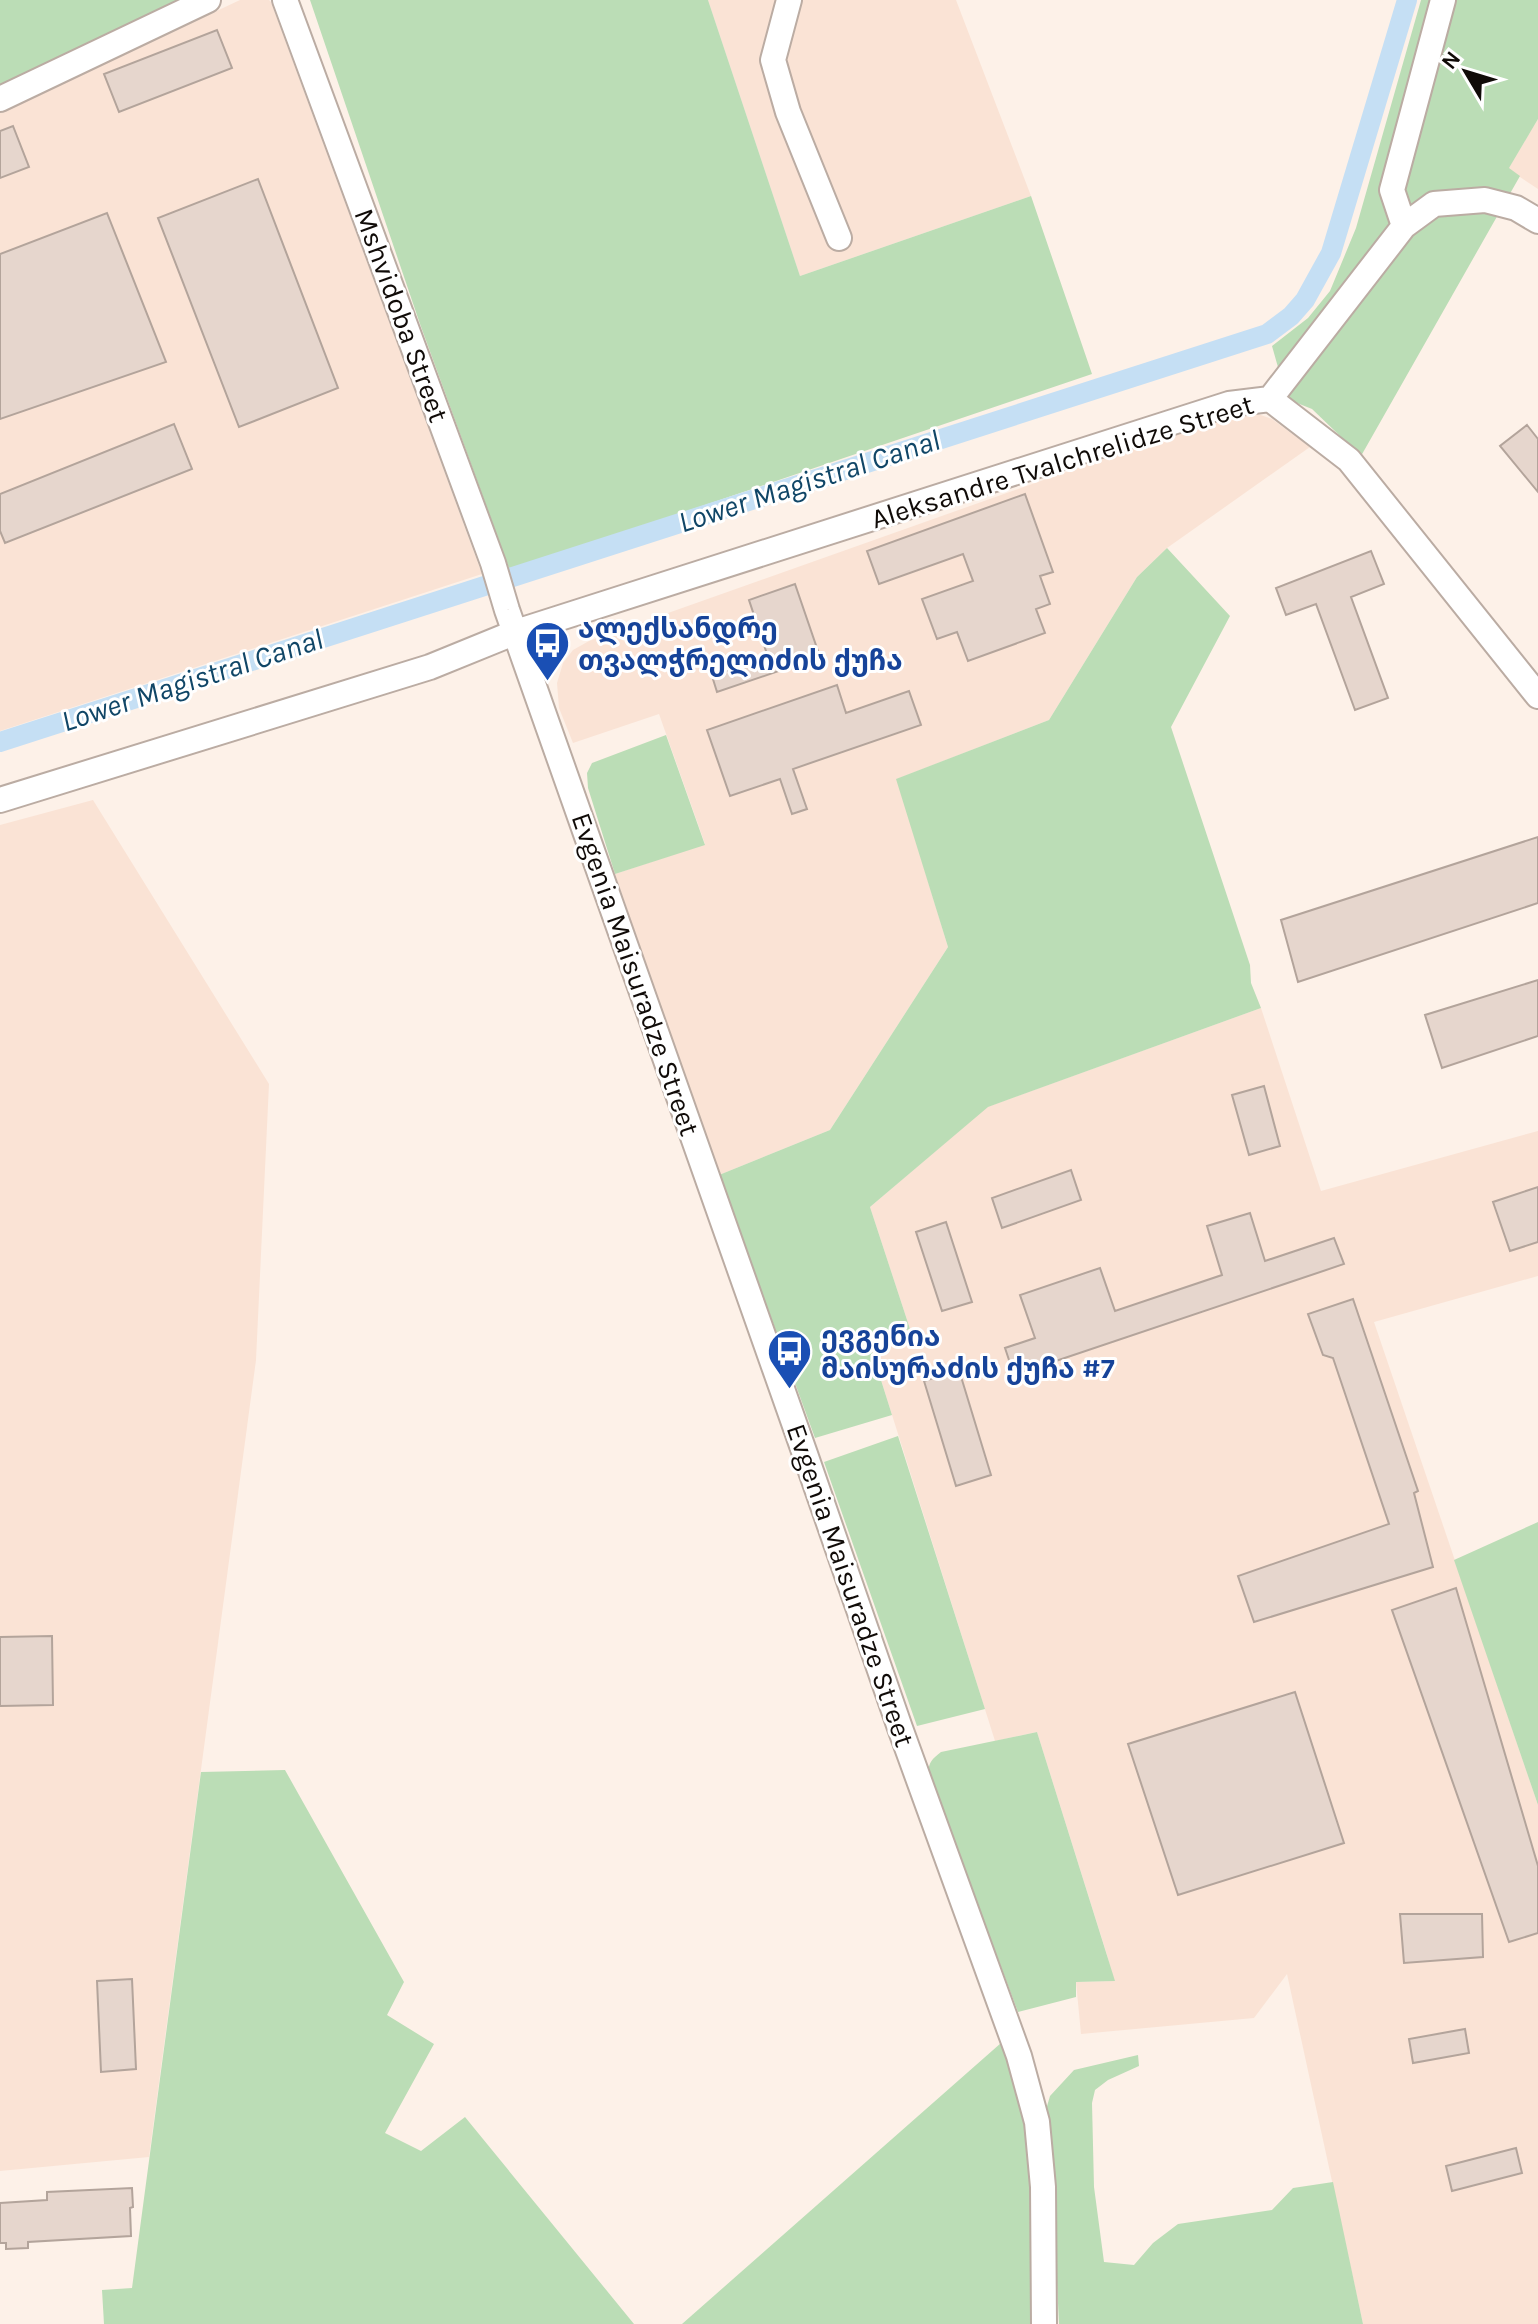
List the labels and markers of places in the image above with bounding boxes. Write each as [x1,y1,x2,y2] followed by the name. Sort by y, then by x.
[578,612,903,678] place label: ალექსანდრე თვალჭრელიძის ქუჩა
[523,620,571,683] bus stop icon: ალექსანდრე თვალჭრელიძის ქუჩა
[821,1320,1115,1385] place label: ევგენია მაისურაძის ქუჩა #7
[766,1328,814,1391] bus stop icon: ევგენია მაისურაძის ქუჩა #7

